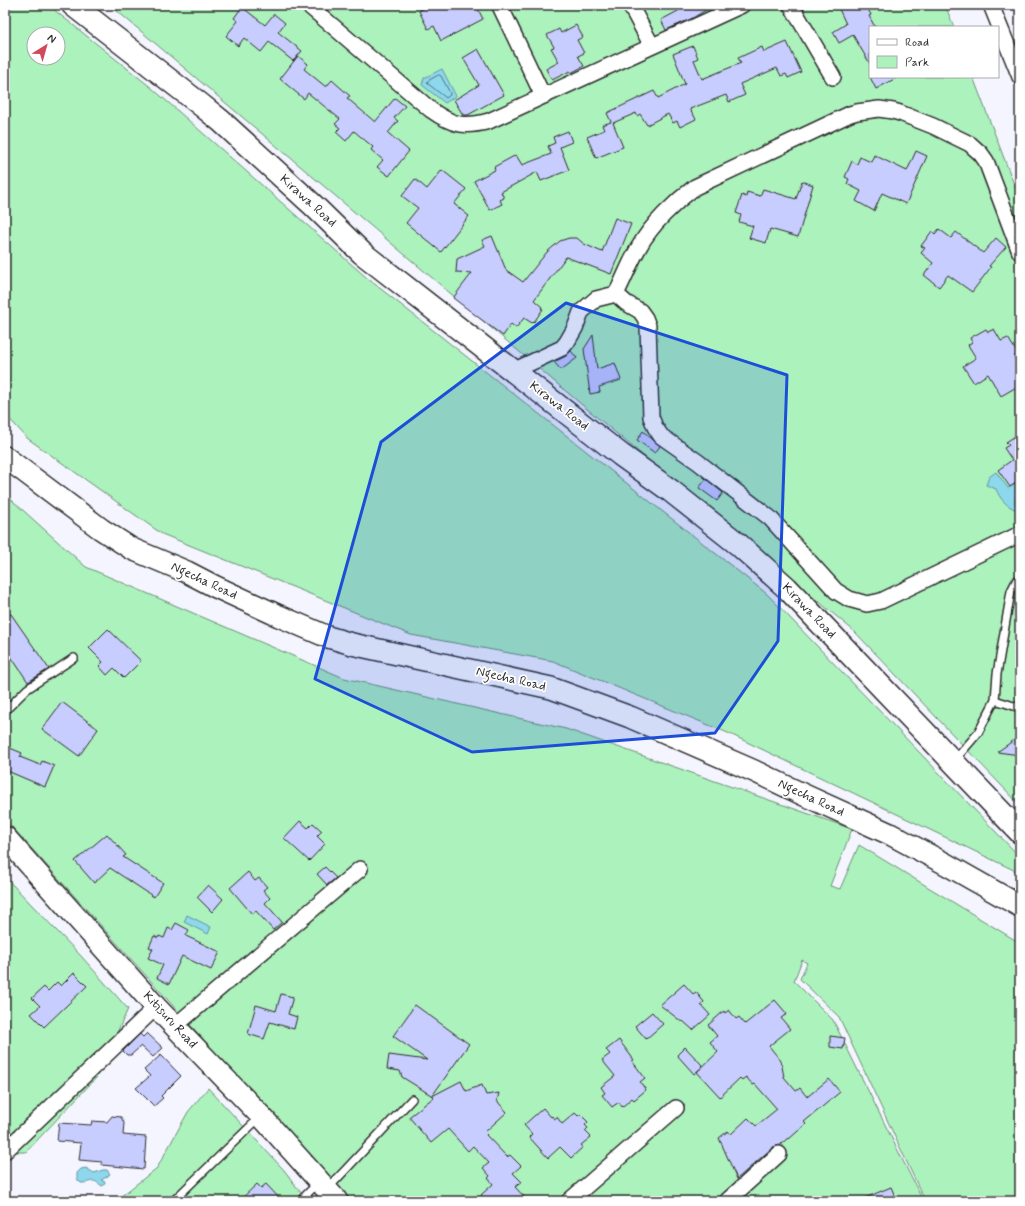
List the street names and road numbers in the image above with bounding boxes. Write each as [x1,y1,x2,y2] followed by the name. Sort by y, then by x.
[276,171,340,231] street label: Kirawa Road
[526,377,592,435] street label: Kirawa Road
[167,558,240,606] street label: Ngecha Road
[778,580,840,642] street label: Kirawa Road
[474,663,548,697] street label: Ngecha Road
[774,775,847,823] street label: Ngecha Road
[139,988,201,1052] street label: Kitisuru Road

